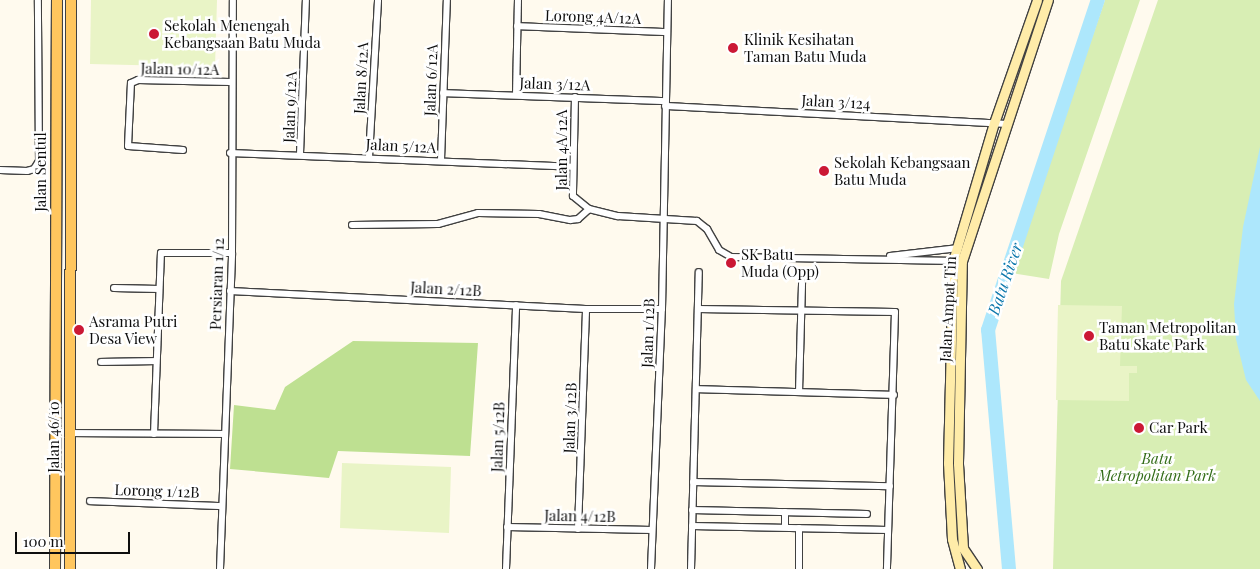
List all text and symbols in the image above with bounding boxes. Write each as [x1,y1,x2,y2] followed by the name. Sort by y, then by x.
[544,6,642,28] street label: Lorong 4A/12A
[164,16,321,51] place label: Sekolah Menengah Kebangsaan Batu Muda
[148,28,160,40] marker: Sekolah Menengah Kebangsaan Batu Muda
[744,30,866,65] place label: Klinik Kesihatan Taman Batu Muda
[726,41,740,55] marker: Klinik Kesihatan Taman Batu Muda
[350,42,372,114] street label: Jalan 8/12A
[421,44,441,116] street label: Jalan 6/12A
[140,59,220,79] street label: Jalan 10/12A
[280,71,300,143] street label: Jalan 9/12A
[519,74,591,94] street label: Jalan 3/12A
[801,91,871,113] street label: Jalan 3/124
[553,109,571,191] street label: Jalan 4A/12A
[32,132,50,212] street label: Jalan Sentul
[365,135,437,157] street label: Jalan 5/12A
[834,153,970,188] place label: Sekolah Kebangsaan Batu Muda
[818,165,830,177] marker: Sekolah Kebangsaan Batu Muda
[206,238,228,330] street label: Persiaran 1/12
[984,241,1026,317] water label: Batu River
[741,245,819,280] place label: SK Batu Muda (Opp)
[936,255,960,363] street label: Jalan Ampat Tin
[725,257,737,269] marker: SK Batu Muda (Opp)
[410,278,482,300] street label: Jalan 2/12B
[638,298,658,368] street label: Jalan 1/12B
[89,312,178,347] place label: Asrama Putri Desa View
[1099,318,1237,353] place label: Taman Metropolitan Batu Skate Park
[73,324,85,336] marker: Asrama Putri Desa View
[1083,330,1095,342] marker: Taman Metropolitan Batu Skate Park
[560,382,580,454] street label: Jalan 3/12B
[45,401,63,473] street label: Jalan 46/10
[488,402,508,472] street label: Jalan 5/12B
[1149,419,1208,437] place label: Car Park
[1133,422,1145,434] marker: Car Park
[1098,449,1216,484] park label: Batu Metropolitan Park
[114,481,200,501] street label: Lorong 1/12B
[544,506,616,526] street label: Jalan 4/12B
[18,522,132,554] scale bar
[23,531,64,551] text: 100 m

